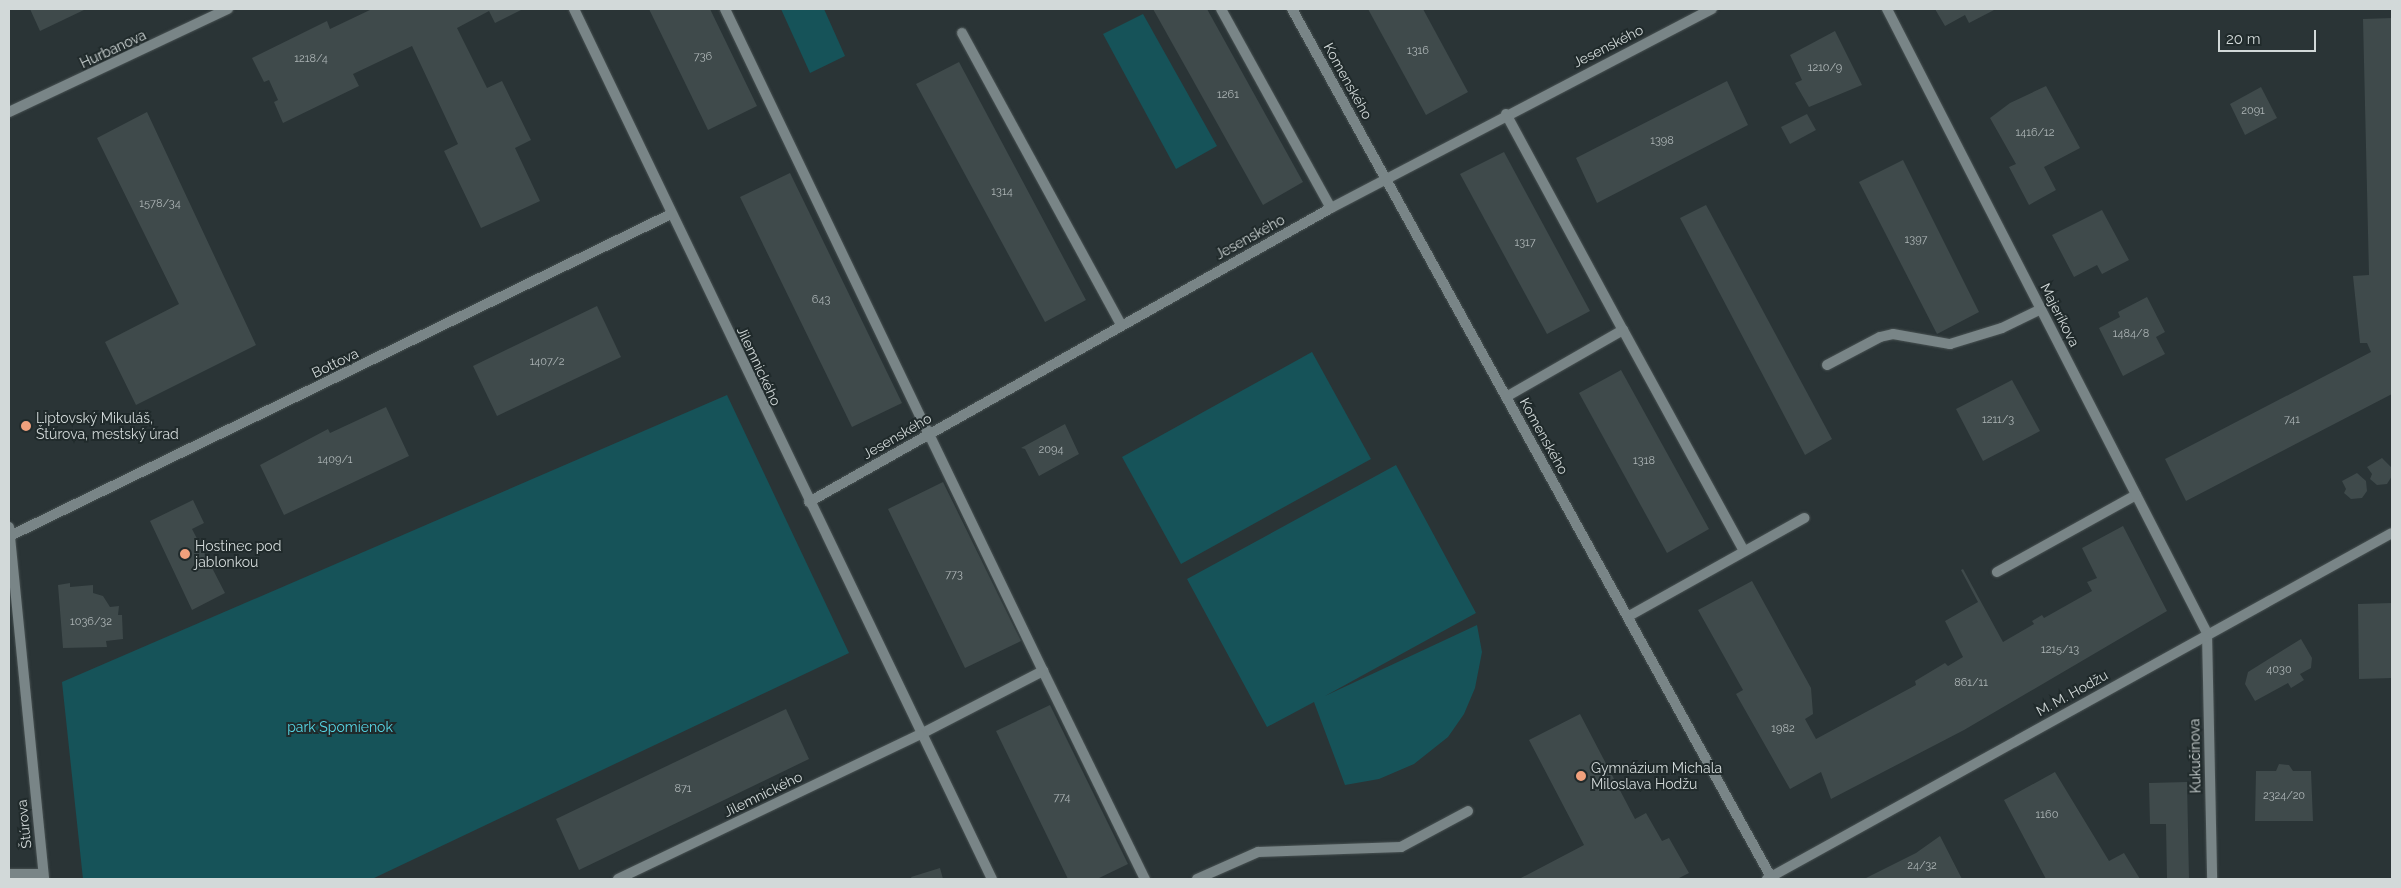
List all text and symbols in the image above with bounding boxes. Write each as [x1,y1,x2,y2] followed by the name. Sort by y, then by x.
[2221,20,2318,52] scale bar
[1570,21,1646,71] street label: Jesenského
[77,26,149,72] street label: Hurbanova
[2226,30,2261,48] text: 20 m
[1320,40,1376,122] street label: Komenského
[1407,44,1429,58] house number: 1316
[694,50,712,64] house number: 736
[294,52,328,66] house number: 1218/4
[1808,61,1842,75] house number: 1210/9
[1217,88,1239,102] house number: 1261
[2241,104,2265,118] house number: 2091
[2016,126,2054,140] house number: 1416/12
[1650,134,1674,148] house number: 1398
[991,185,1013,199] house number: 1314
[139,197,181,211] house number: 1578/34
[1212,211,1288,263] street label: Jesenského
[1905,233,1927,247] house number: 1397
[1514,236,1536,250] house number: 1317
[2037,280,2083,350] street label: Majeríkova
[812,293,830,307] house number: 643
[733,324,785,408] street label: Jilemnického
[2113,327,2149,341] house number: 1484/8
[309,345,361,381] street label: Bottova
[530,355,564,369] house number: 1407/2
[1516,395,1572,477] street label: Komenského
[36,410,179,442] place label: Liptovský Mikuláš, Štúrova, mestský úrad
[860,410,934,462] street label: Jesenského
[1982,413,2014,427] house number: 1211/3
[2284,413,2300,427] house number: 741
[20,420,32,432] marker: Liptovský Mikuláš, Štúrova, mestský úrad
[1039,443,1063,457] house number: 2094
[317,453,353,467] house number: 1409/1
[1633,454,1655,468] house number: 1318
[195,538,281,570] place label: Hostinec pod jablonkou
[179,548,191,560] marker: Hostinec pod jablonkou
[945,568,963,582] house number: 773
[70,615,112,629] house number: 1036/32
[2041,643,2079,657] house number: 1215/13
[2266,663,2292,677] house number: 4030
[2033,666,2111,720] street label: M. M. Hodžu
[1954,676,1988,690] house number: 861/11
[287,719,393,735] park label: park Spomienok
[2186,719,2204,793] street label: Kukučínova
[1771,722,1795,736] house number: 1982
[1591,760,1722,792] place label: Gymnázium Michala Miloslava Hodžu
[721,768,805,820] street label: Jilemnického
[1575,770,1587,782] marker: Gymnázium Michala Miloslava Hodžu
[674,782,692,796] house number: 871
[2263,789,2305,803] house number: 2324/20
[1053,791,1071,805] house number: 774
[13,799,35,849] street label: Štúrova
[2036,808,2058,822] house number: 1160
[1907,859,1937,873] house number: 24/32

